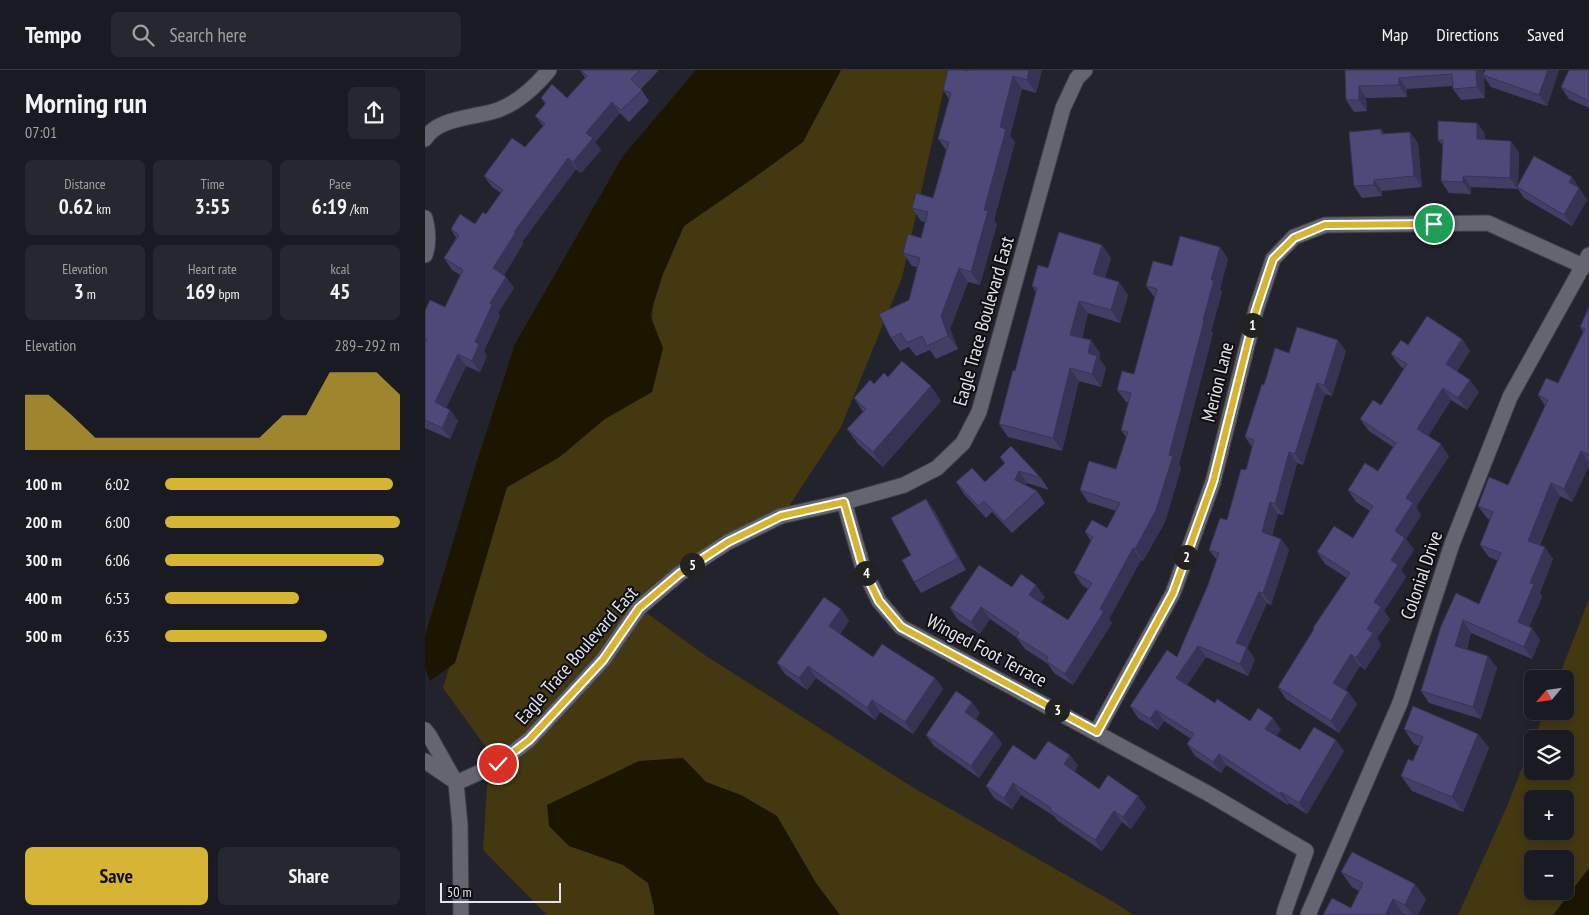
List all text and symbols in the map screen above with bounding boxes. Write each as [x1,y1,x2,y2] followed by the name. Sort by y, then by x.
[111,12,461,57] search box
[25,19,81,50] text: Tempo
[129,21,157,49] icon: search
[169,23,247,47] text: Search here
[1382,23,1408,46] text: Map
[1436,23,1499,46] text: Directions
[1527,23,1564,46] text: Saved
[25,84,147,121] text: Morning run
[348,87,400,139] button: share
[25,122,57,142] text: 07:01
[64,175,105,193] text: Distance
[200,175,225,193] text: Time
[329,175,351,193] text: Pace
[59,193,93,220] text: 0.62
[195,193,230,220] text: 3:55
[312,193,347,220] text: 6:19
[93,200,111,218] text: km
[347,200,369,218] text: /km
[1413,203,1455,245] pin
[1420,210,1448,238] icon: arrive
[947,233,1019,408] street label: Eagle Trace Boulevard East
[62,260,107,278] text: Elevation
[188,260,237,278] text: Heart rate
[331,260,350,278] text: kcal
[74,278,84,305] text: 3
[185,278,215,305] text: 169
[330,278,350,305] text: 45
[84,285,96,303] text: m
[215,285,240,303] text: bpm
[1239,312,1265,338] pin: 1
[1249,316,1256,334] text: 1
[25,335,76,355] text: Elevation
[335,335,400,355] text: 289–292 m
[1196,340,1239,424] street label: Merion Lane
[25,474,62,494] text: 100 m
[105,474,130,494] text: 6:02
[25,512,62,532] text: 200 m
[105,512,130,532] text: 6:00
[1395,527,1447,622] street label: Colonial Drive
[1173,544,1199,570] pin: 2
[1183,548,1190,566] text: 2
[25,550,62,570] text: 300 m
[105,550,130,570] text: 6:06
[679,552,705,578] pin: 5
[689,556,696,574] text: 5
[853,560,879,586] pin: 4
[863,564,870,582] text: 4
[510,581,643,729] street label: Eagle Trace Boulevard East
[25,588,62,608] text: 400 m
[105,588,130,608] text: 6:53
[923,608,1052,692] street label: Winged Foot Terrace
[25,626,62,646] text: 500 m
[105,626,130,646] text: 6:35
[1524,670,1574,720] north arrow
[1524,670,1574,900] map controls
[1045,698,1069,722] pin: 3
[1054,701,1061,719] text: 3
[1524,730,1574,780] button: layers
[477,743,519,785] pin
[484,750,512,778] icon: check
[1524,790,1574,840] button: +
[25,847,208,905] button: Save
[218,847,400,905] button: Share
[1524,850,1574,900] button: −
[440,880,561,903] scale bar
[447,883,472,901] text: 50 m

